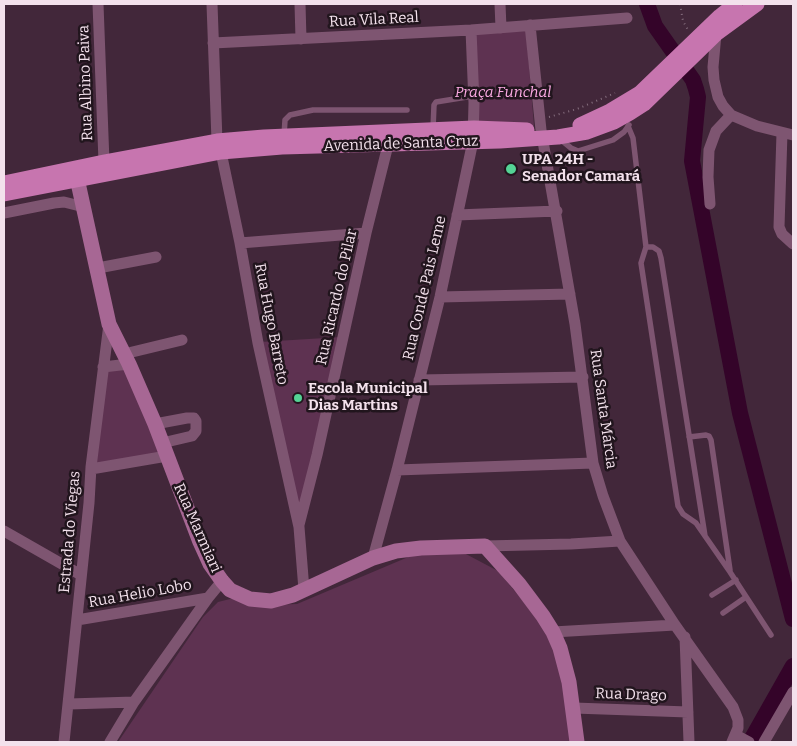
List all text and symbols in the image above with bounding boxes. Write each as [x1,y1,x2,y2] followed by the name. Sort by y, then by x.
[329,9,419,31] street label: Rua Vila Real
[75,25,97,141] street label: Rua Albino Paiva
[455,84,551,102] park label: Praça Funchal
[323,132,479,156] street label: Avenida de Santa Cruz
[522,151,640,186] place label: UPA 24H - Senador Camará
[504,162,518,176] marker: UPA 24H - Senador Camará
[400,214,450,362] street label: Rua Conde Pais Leme
[313,227,361,367] street label: Rua Ricardo do Pilar
[250,262,292,386] street label: Rua Hugo Barreto
[586,348,620,470] street label: Rua Santa Márcia
[308,380,428,415] place label: Escola Municipal Dias Martins
[292,392,304,404] marker: Escola Municipal Dias Martins
[56,470,84,594] street label: Estrada do Viegas
[169,481,225,575] street label: Rua Marmiari
[87,576,193,612] street label: Rua Helio Lobo
[595,685,667,705] street label: Rua Drago

